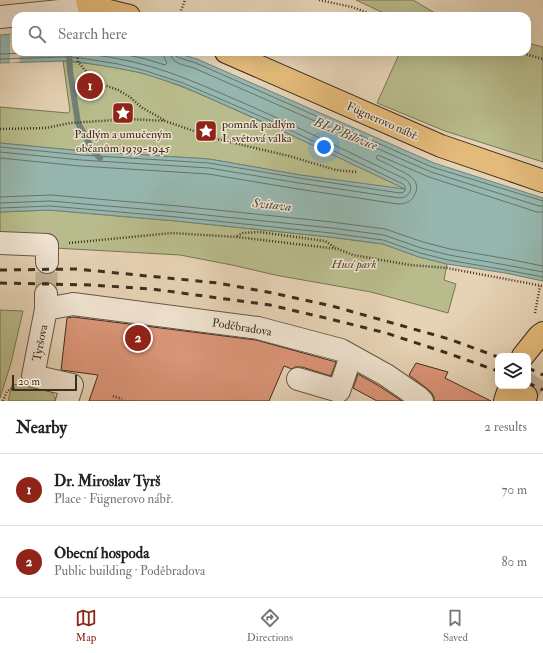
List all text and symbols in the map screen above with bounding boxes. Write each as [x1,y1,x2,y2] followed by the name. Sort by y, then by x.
[12,12,531,56] search box
[26,23,48,45] icon: search
[58,25,127,44] text: Search here
[77,71,103,101] pin: 1
[344,99,421,144] street label: Fügnerovo nábř.
[110,100,136,126] place icon: Padlým a umučeným občanům 1939-1945
[311,114,380,154] water label: BLP Bílovice
[221,117,296,146] place label: pomník padlým I. světová válka
[193,118,219,144] place icon: pomník padlým I. světová válka
[74,127,172,156] place label: Padlým a umučeným občanům 1939-1945
[314,137,334,157] your location
[251,195,292,215] water label: Svitava
[330,257,377,272] park label: Husí park
[211,315,274,340] street label: Poděbradova
[30,322,52,363] street label: Tyršova
[125,323,151,353] pin: 2
[495,353,531,389] map controls
[495,353,531,389] button: layers
[12,373,77,392] scale bar
[18,375,40,388] text: 20 m
[16,417,67,438] text: Nearby
[484,419,527,435] text: 2 results
[54,472,160,491] text: Dr. Miroslav Tyrš
[27,482,31,498] text: 1
[502,482,527,498] text: 70 m
[54,491,173,507] text: Place · Fügnerovo nábř.
[54,544,149,563] text: Obecní hospoda
[26,554,32,570] text: 2
[501,554,527,570] text: 80 m
[54,563,205,579] text: Public building · Poděbradova
[75,607,97,644] tab: Map
[247,607,293,644] tab: Directions
[443,607,468,644] tab: Saved

